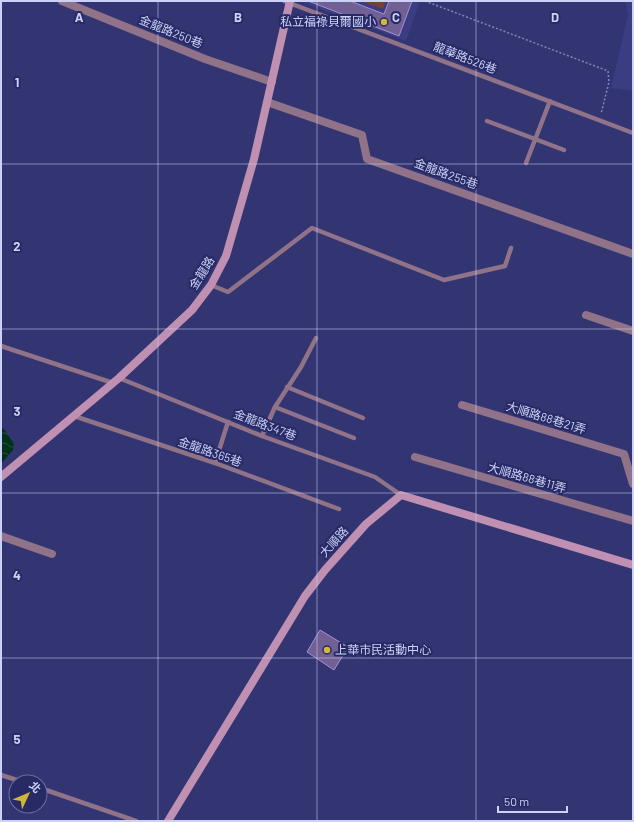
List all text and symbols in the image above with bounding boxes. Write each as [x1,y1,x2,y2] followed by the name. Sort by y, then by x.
[75,9,84,25] text: A
[234,9,242,25] text: B
[392,9,400,25] text: C
[551,9,559,25] text: D
[138,12,205,50] street label: 金龍路250巷
[280,14,376,28] place label: 私立福祿貝爾國小
[379,17,389,27] marker: 私立福祿貝爾國小
[432,39,499,76] street label: 龍華路526巷
[15,74,19,90] text: 1
[413,155,480,191] street label: 金龍路255巷
[13,238,21,254] text: 2
[186,253,217,291] street label: 金龍路
[505,398,588,436] street label: 大順路88巷21弄
[13,403,21,419] text: 3
[232,406,299,442] street label: 金龍路347巷
[177,434,244,469] street label: 金龍路365巷
[486,459,568,495] street label: 大順路88巷11弄
[316,523,351,559] street label: 大順路
[13,567,21,583] text: 4
[335,642,431,656] place label: 上華市民活動中心
[322,645,332,655] marker: 上華市民活動中心
[13,731,21,747] text: 5
[8,774,48,814] north arrow
[27,778,44,795] text: 北
[498,788,567,814] scale bar
[504,794,529,808] text: 50 m

